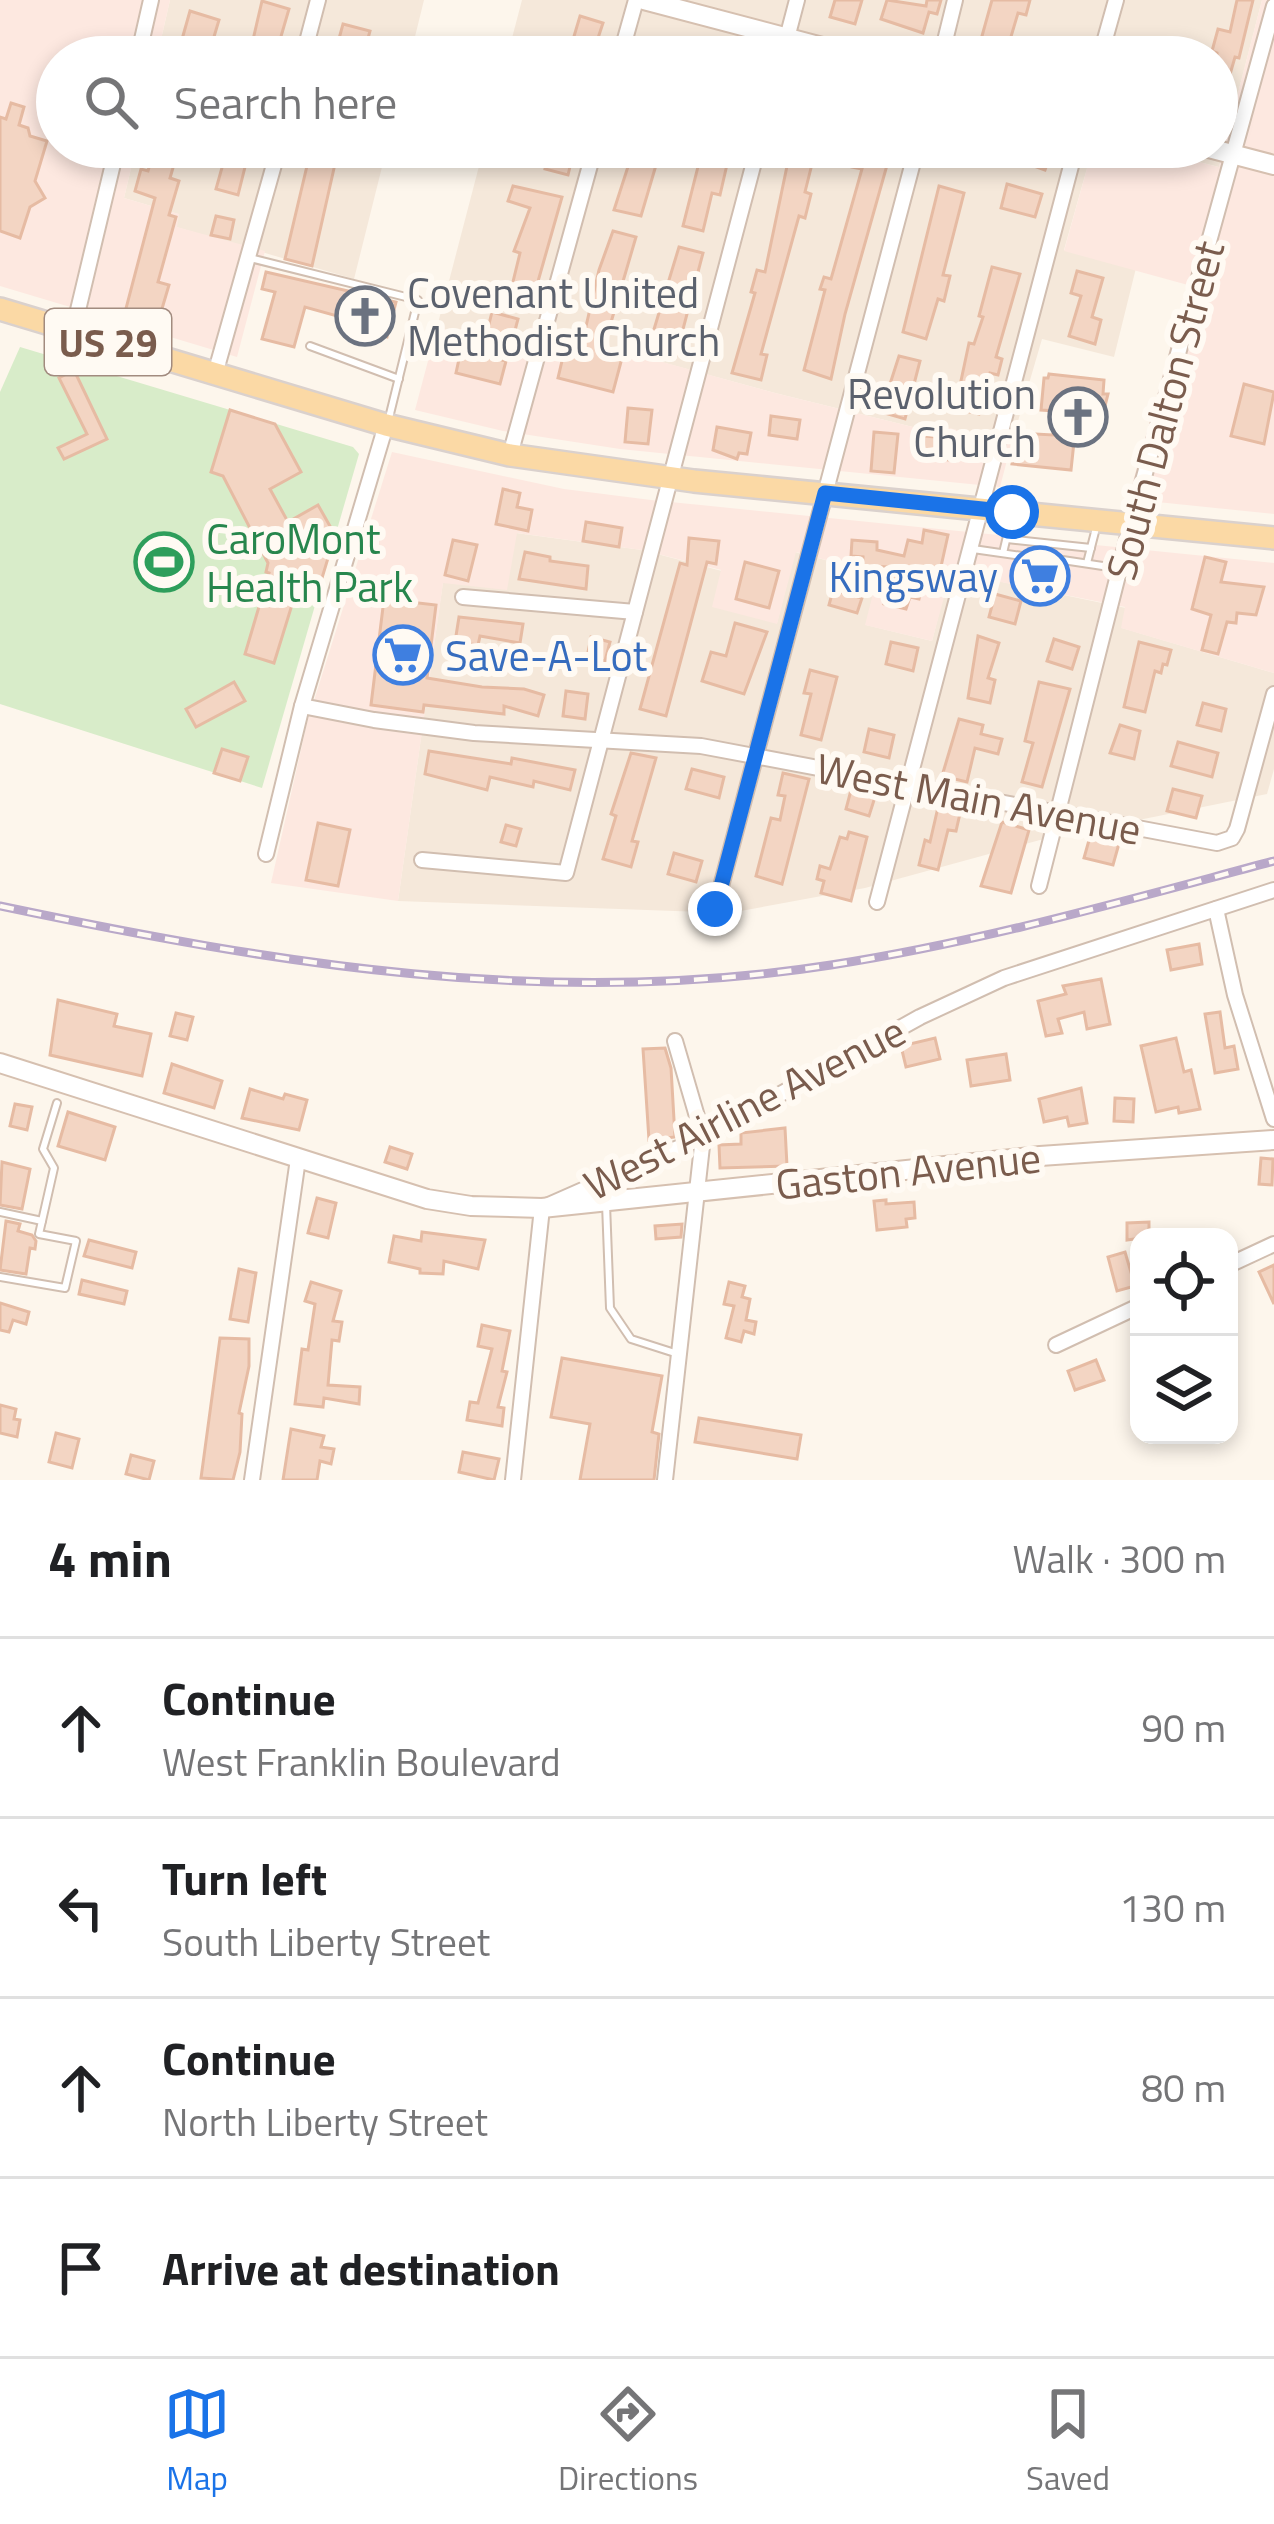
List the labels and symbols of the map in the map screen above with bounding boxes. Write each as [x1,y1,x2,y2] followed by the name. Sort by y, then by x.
[1088,233,1240,587] street label: South Dalton Street
[407,260,720,372] place label: Covenant United Methodist Church
[334,285,396,347] church icon: Covenant United Methodist Church
[45,309,171,375] road number: US 29
[847,361,1036,473] place label: Revolution Church
[1047,386,1109,448] church icon: Revolution Church
[985,485,1039,539] route start
[206,506,413,618] place label: CaroMont Health Park
[133,531,195,593] sports icon: CaroMont Health Park
[828,544,998,608] place label: Kingsway
[1009,545,1071,607] supermarket icon: Kingsway
[445,623,648,687] place label: Save-A-Lot
[372,624,434,686] supermarket icon: Save-A-Lot
[811,735,1147,861] street label: West Main Avenue
[688,882,742,936] route end
[572,998,916,1216] street label: West Airline Avenue
[772,1124,1044,1216] street label: Gaston Avenue

